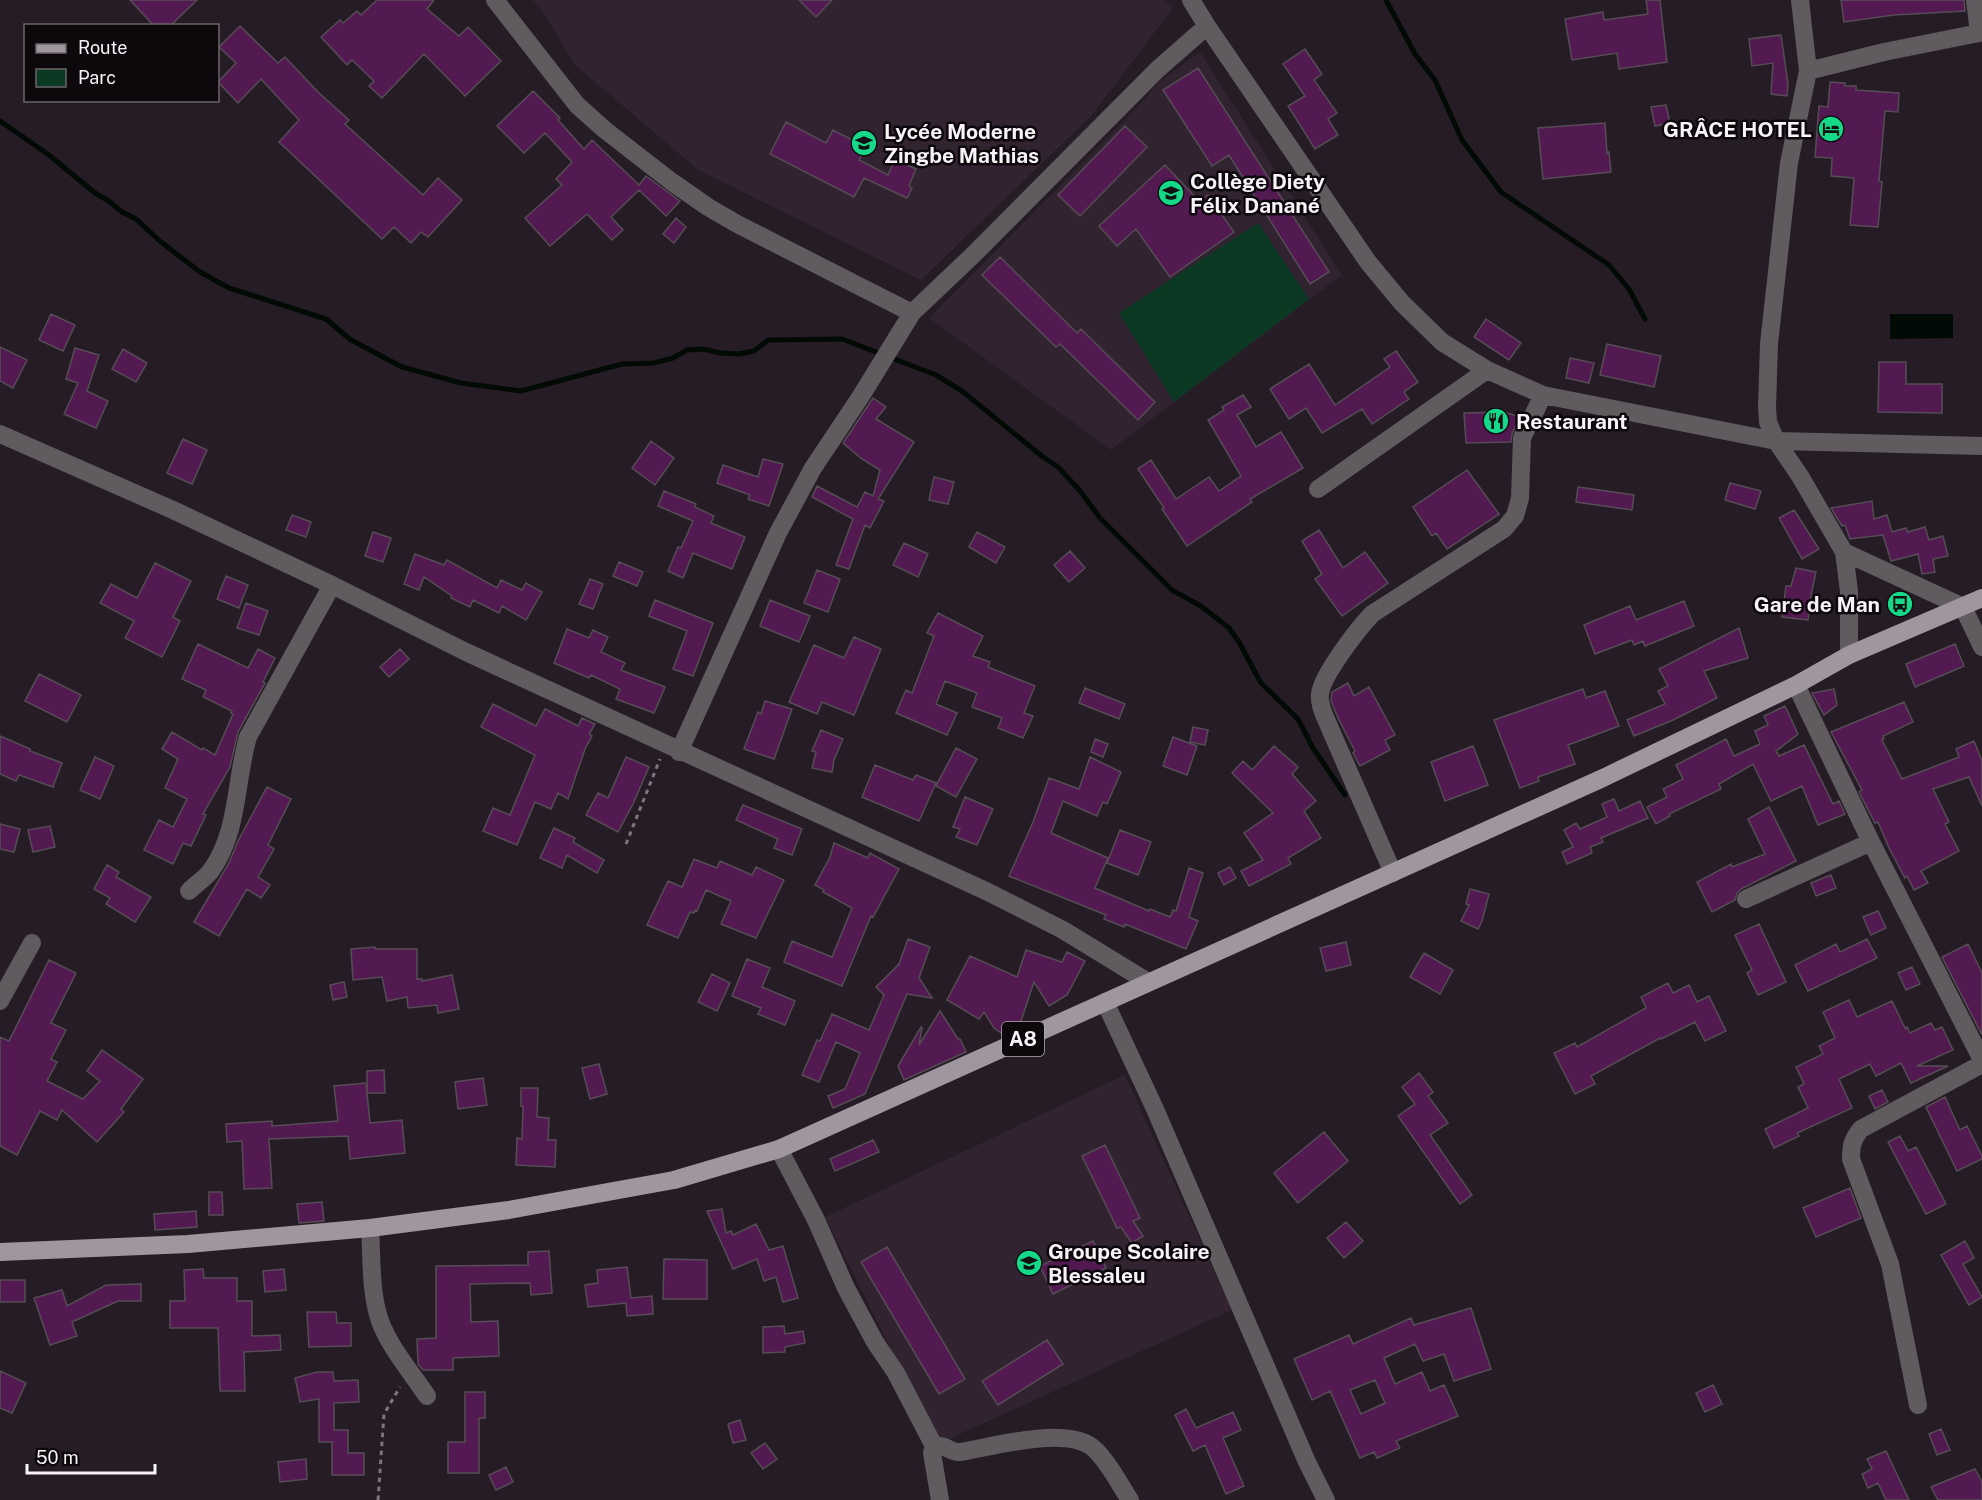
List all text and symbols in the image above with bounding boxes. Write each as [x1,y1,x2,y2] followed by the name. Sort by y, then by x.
[24,24,219,102] legend
[78,37,127,58] text: Route
[78,67,116,88] text: Parc
[1816,114,1846,144] hotel icon: GRÂCE HOTEL
[1663,117,1812,142] place label: GRÂCE HOTEL
[884,119,1039,168] place label: Lycée Moderne Zingbe Mathias
[849,128,879,158] school or university icon: Lycée Moderne Zingbe Mathias
[1190,169,1325,218] place label: Collège Diety Félix Danané
[1156,178,1186,208] school or university icon: Collège Diety Félix Danané
[1481,406,1511,436] restaurant icon: Restaurant
[1516,409,1628,434] place label: Restaurant
[1885,589,1915,619] bus stop icon: Gare de Man
[1754,592,1880,617] place label: Gare de Man
[1002,1022,1044,1056] road number: A8
[1048,1239,1210,1288] place label: Groupe Scolaire Blessaleu
[1014,1248,1044,1278] school or university icon: Groupe Scolaire Blessaleu
[27,1437,154,1475] scale bar
[36,1447,79,1468] text: 50 m

